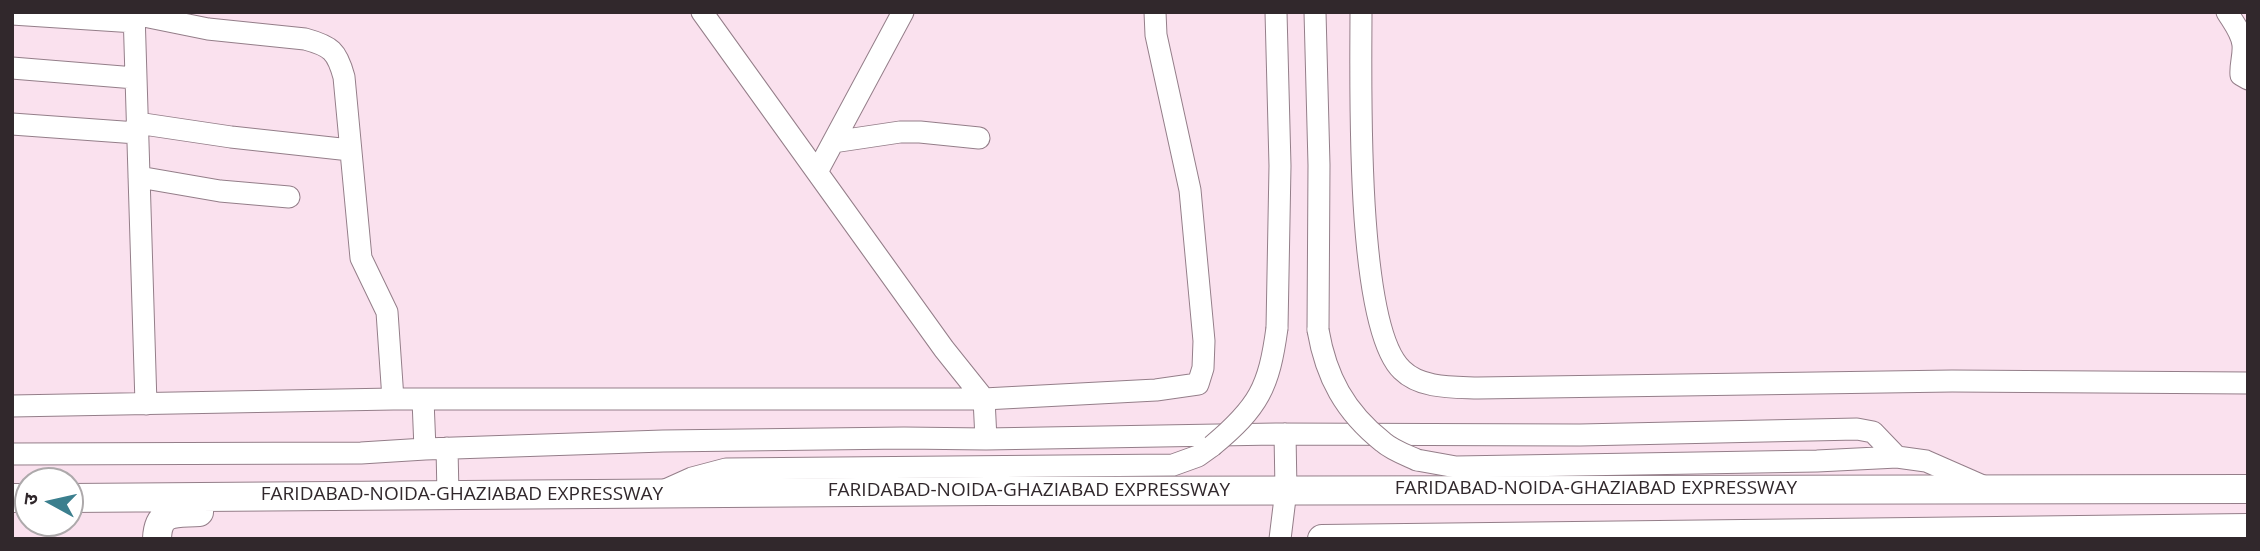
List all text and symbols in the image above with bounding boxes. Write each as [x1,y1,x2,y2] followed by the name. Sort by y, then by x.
[14,467,84,537] north arrow
[1395,478,1797,500] street label: FARIDABAD-NOIDA-GHAZIABAD EXPRESSWAY
[828,480,1230,502] street label: FARIDABAD-NOIDA-GHAZIABAD EXPRESSWAY
[261,484,663,506] street label: FARIDABAD-NOIDA-GHAZIABAD EXPRESSWAY
[17,492,44,507] text: उ

